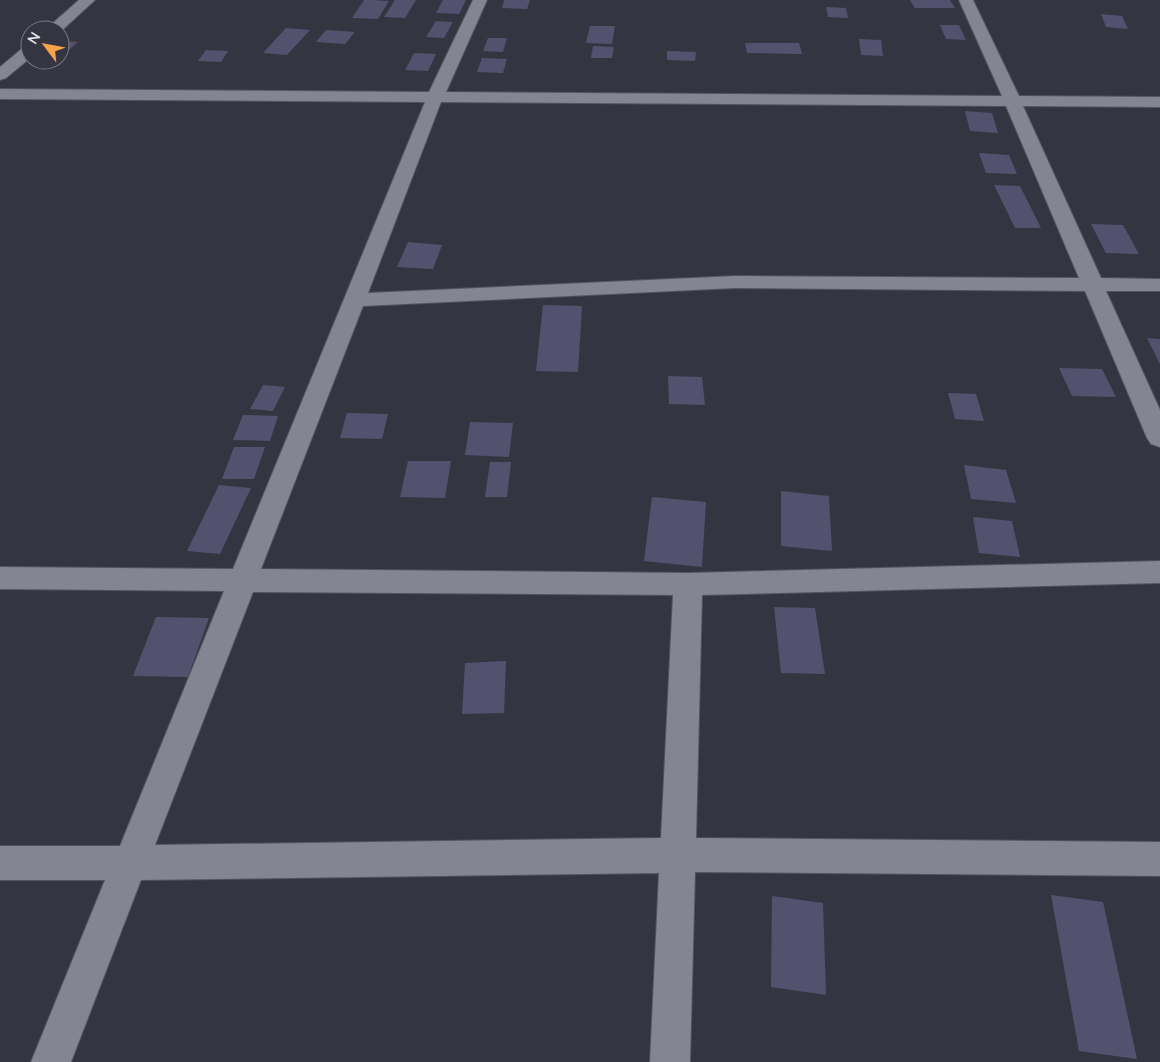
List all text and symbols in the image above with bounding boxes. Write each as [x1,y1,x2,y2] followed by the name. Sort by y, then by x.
[20,20,70,70] north arrow
[23,29,44,47] text: N

